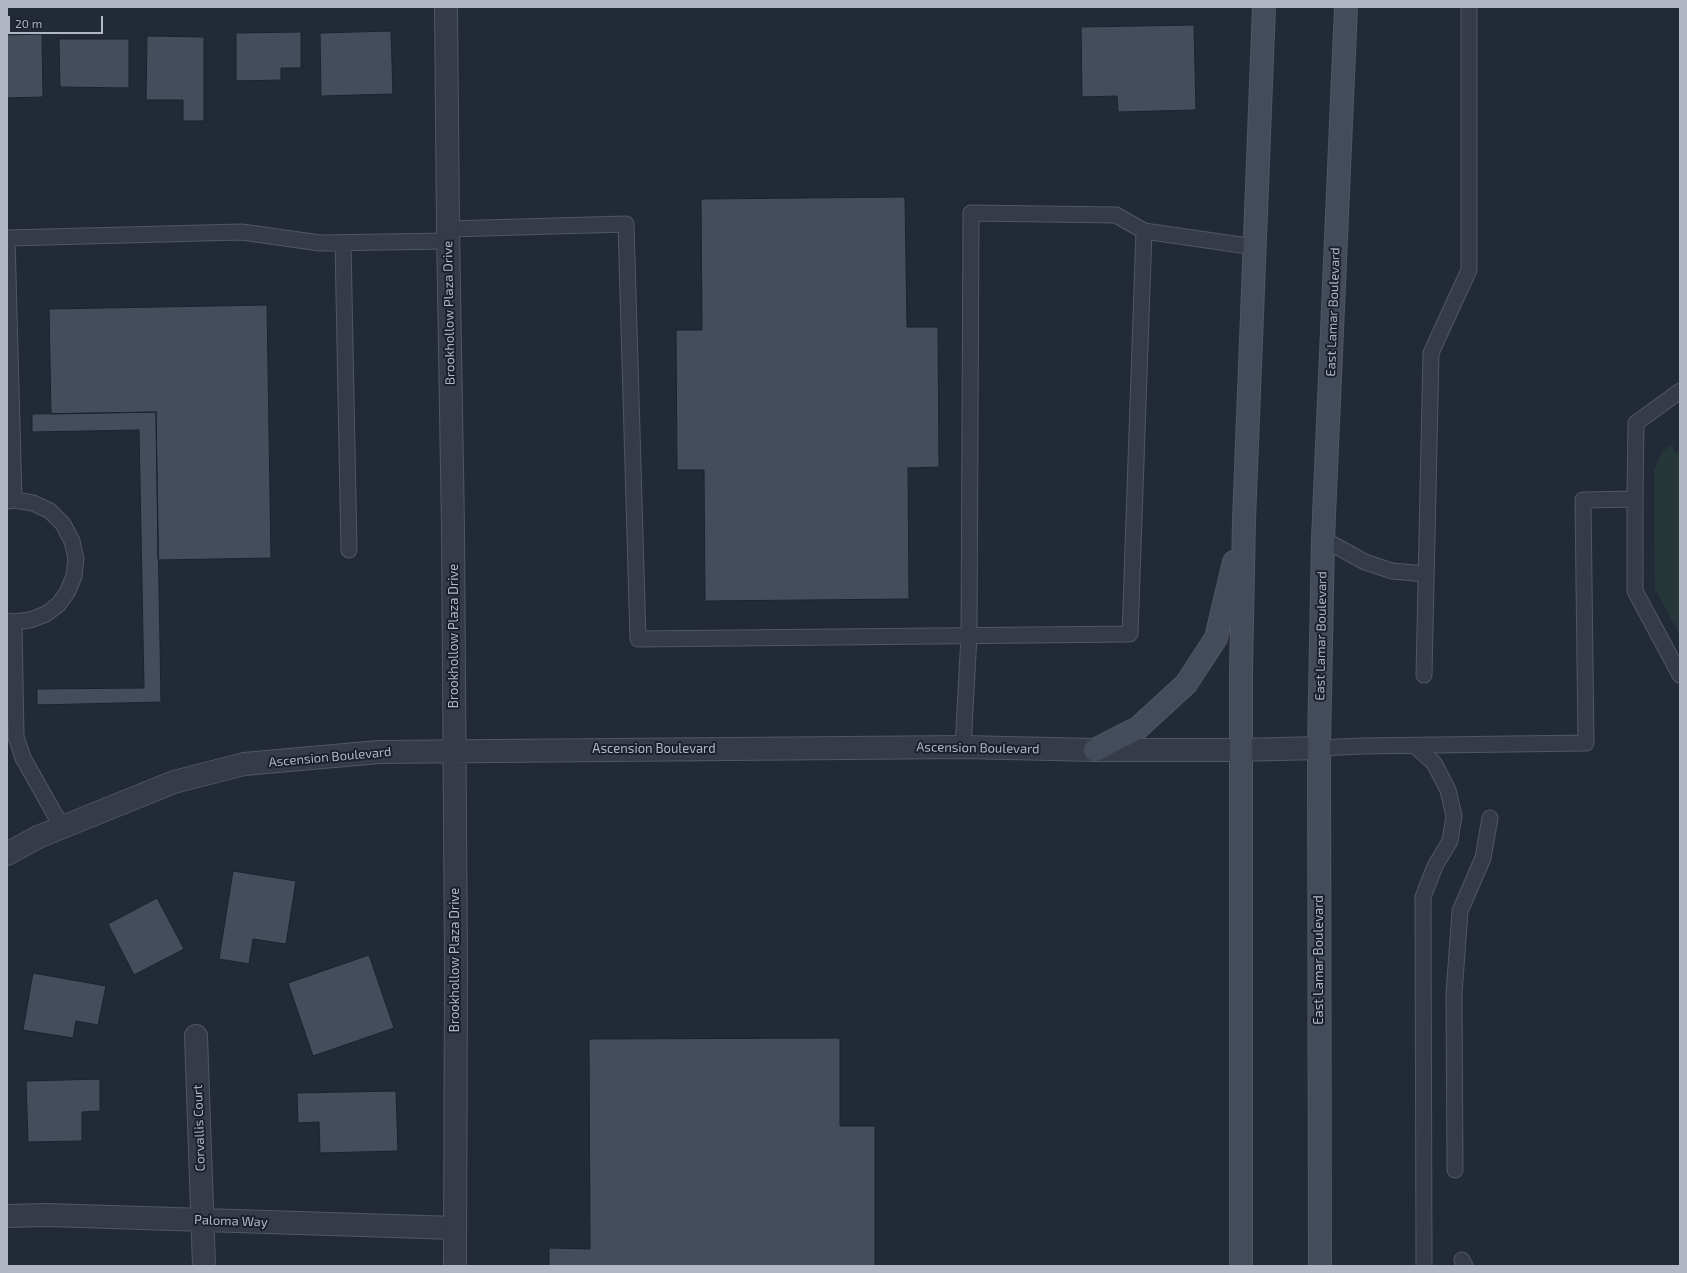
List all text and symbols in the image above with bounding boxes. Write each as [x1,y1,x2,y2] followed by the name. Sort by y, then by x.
[10,8,105,34] scale bar
[15,16,42,30] text: 20 m
[440,241,458,385] street label: Brookhollow Plaza Drive
[1323,247,1343,377] street label: East Lamar Boulevard
[446,564,462,708] street label: Brookhollow Plaza Drive
[1312,571,1330,701] street label: East Lamar Boulevard
[916,739,1040,757] street label: Ascension Boulevard
[592,741,716,757] street label: Ascension Boulevard
[268,744,392,770] street label: Ascension Boulevard
[447,888,463,1032] street label: Brookhollow Plaza Drive
[1311,895,1327,1025] street label: East Lamar Boulevard
[190,1084,208,1172] street label: Corvallis Court
[194,1212,268,1230] street label: Paloma Way

